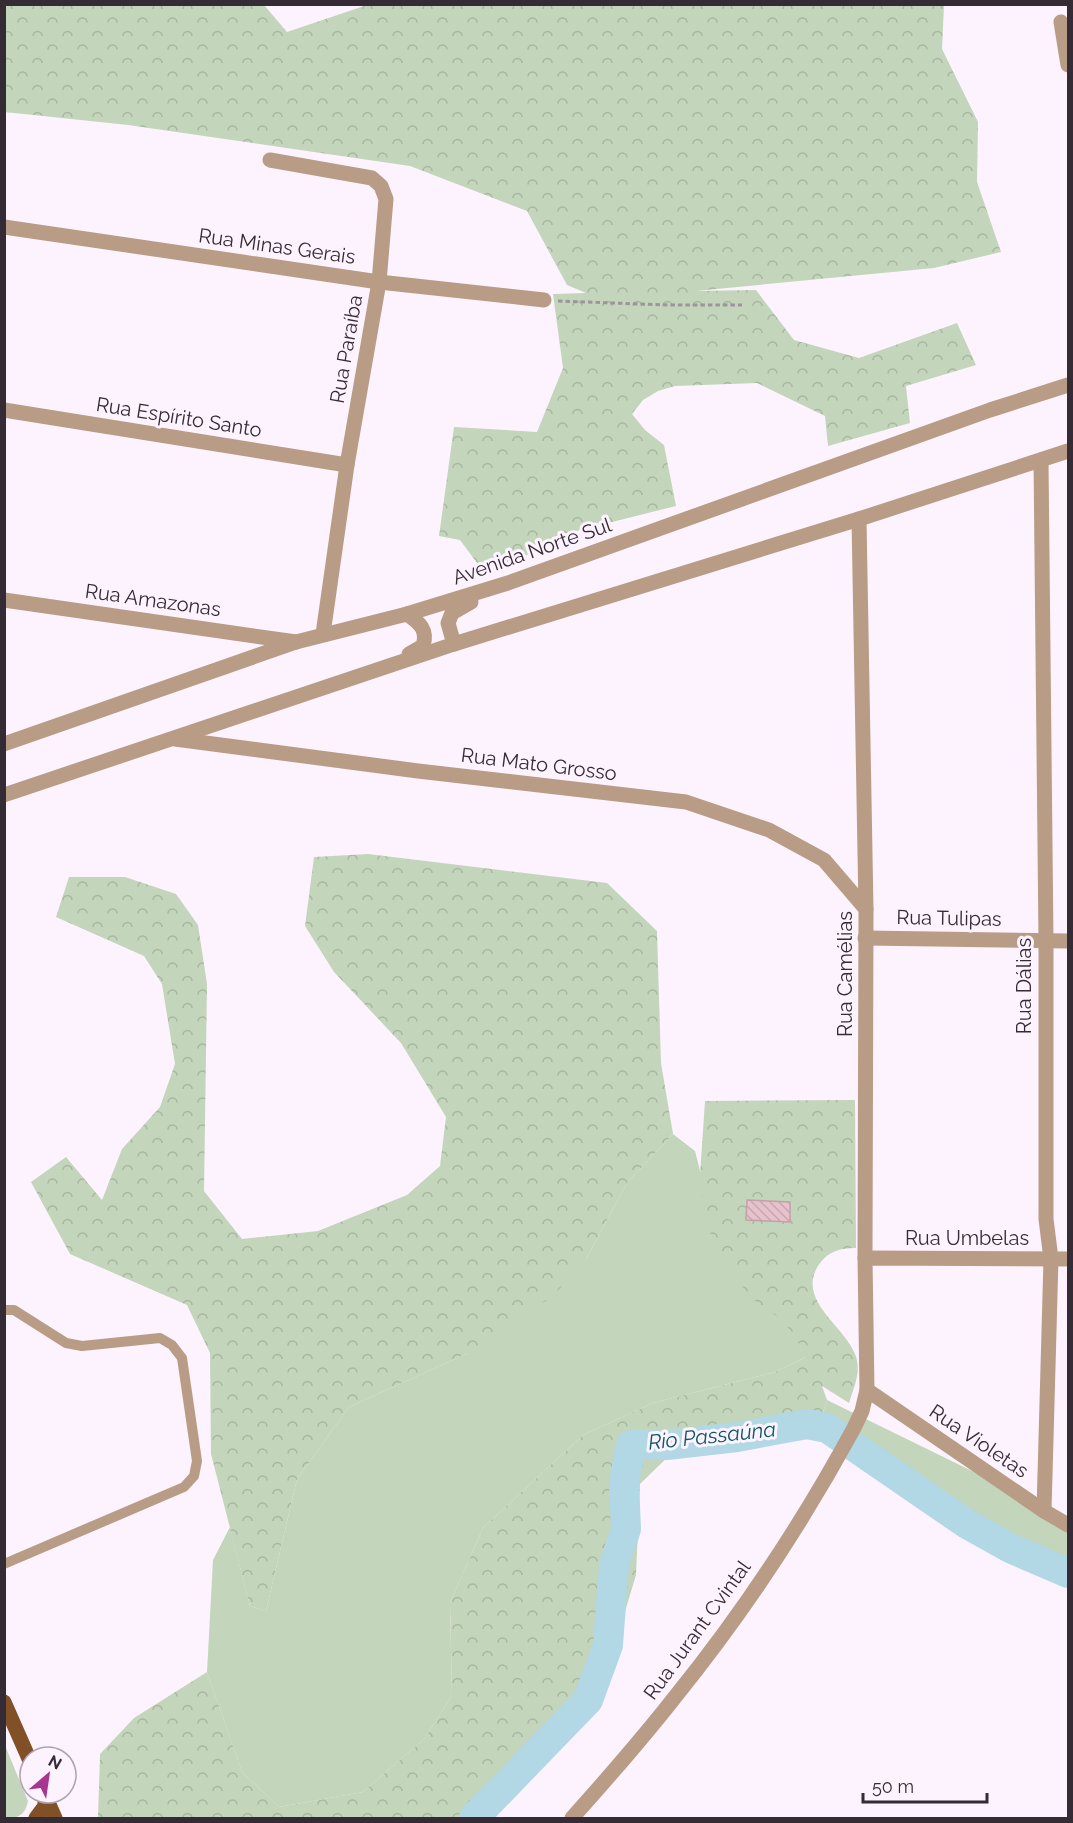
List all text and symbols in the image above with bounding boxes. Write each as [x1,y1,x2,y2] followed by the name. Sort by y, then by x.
[197,223,357,269] street label: Rua Minas Gerais
[325,293,367,405] street label: Rua Paraíba
[95,392,264,442] street label: Rua Espírito Santo
[449,512,615,589] street label: Avenida Norte Sul
[84,579,222,621] street label: Rua Amazonas
[460,743,618,785] street label: Rua Mato Grosso
[896,905,1002,931] street label: Rua Tulipas
[833,911,857,1037] street label: Rua Camélias
[1012,938,1036,1034] street label: Rua Dálias
[905,1226,1029,1250] street label: Rua Umbelas
[925,1399,1033,1483] street label: Rua Violetas
[647,1416,777,1455] water label: Rio Passaúna
[638,1555,756,1704] street label: Rua Jurant Cvintal
[18,1745,78,1805] north arrow
[45,1751,65,1774] text: N
[863,1766,988,1804] scale bar
[872,1776,914,1797] text: 50 m

